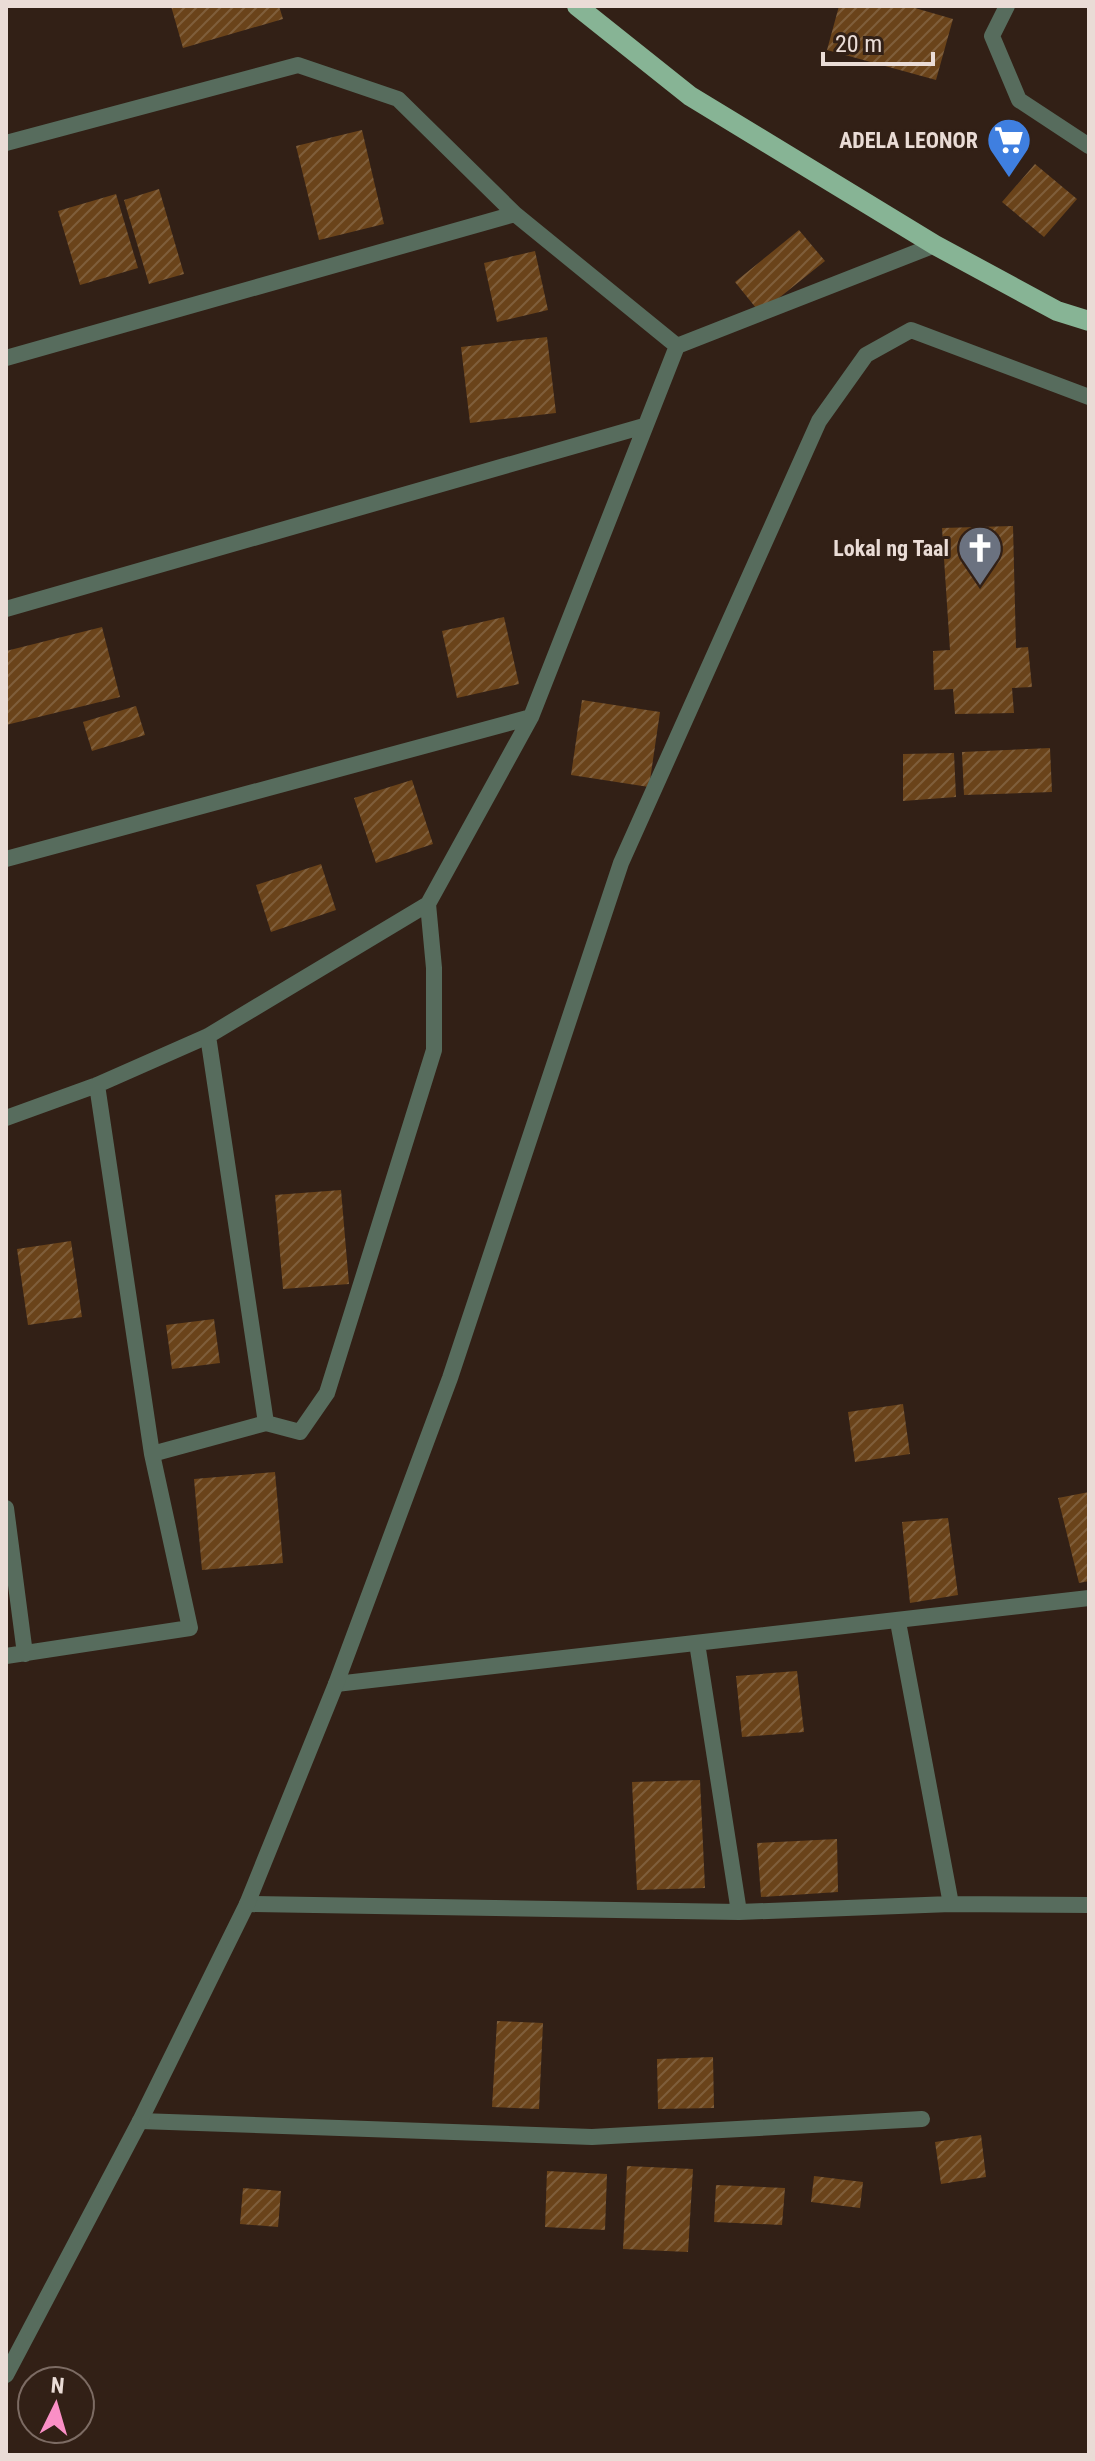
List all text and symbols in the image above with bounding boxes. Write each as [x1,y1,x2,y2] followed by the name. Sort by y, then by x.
[823,16,933,66] scale bar
[835,30,882,58] text: 20 m
[985,116,1033,179] supermarket icon: ADELA LEONOR
[839,128,978,153] place label: ADELA LEONOR
[956,524,1004,587] church icon: Lokal ng Taal
[833,536,949,561] place label: Lokal ng Taal
[16,2365,96,2445] north arrow
[50,2373,66,2399] text: N

